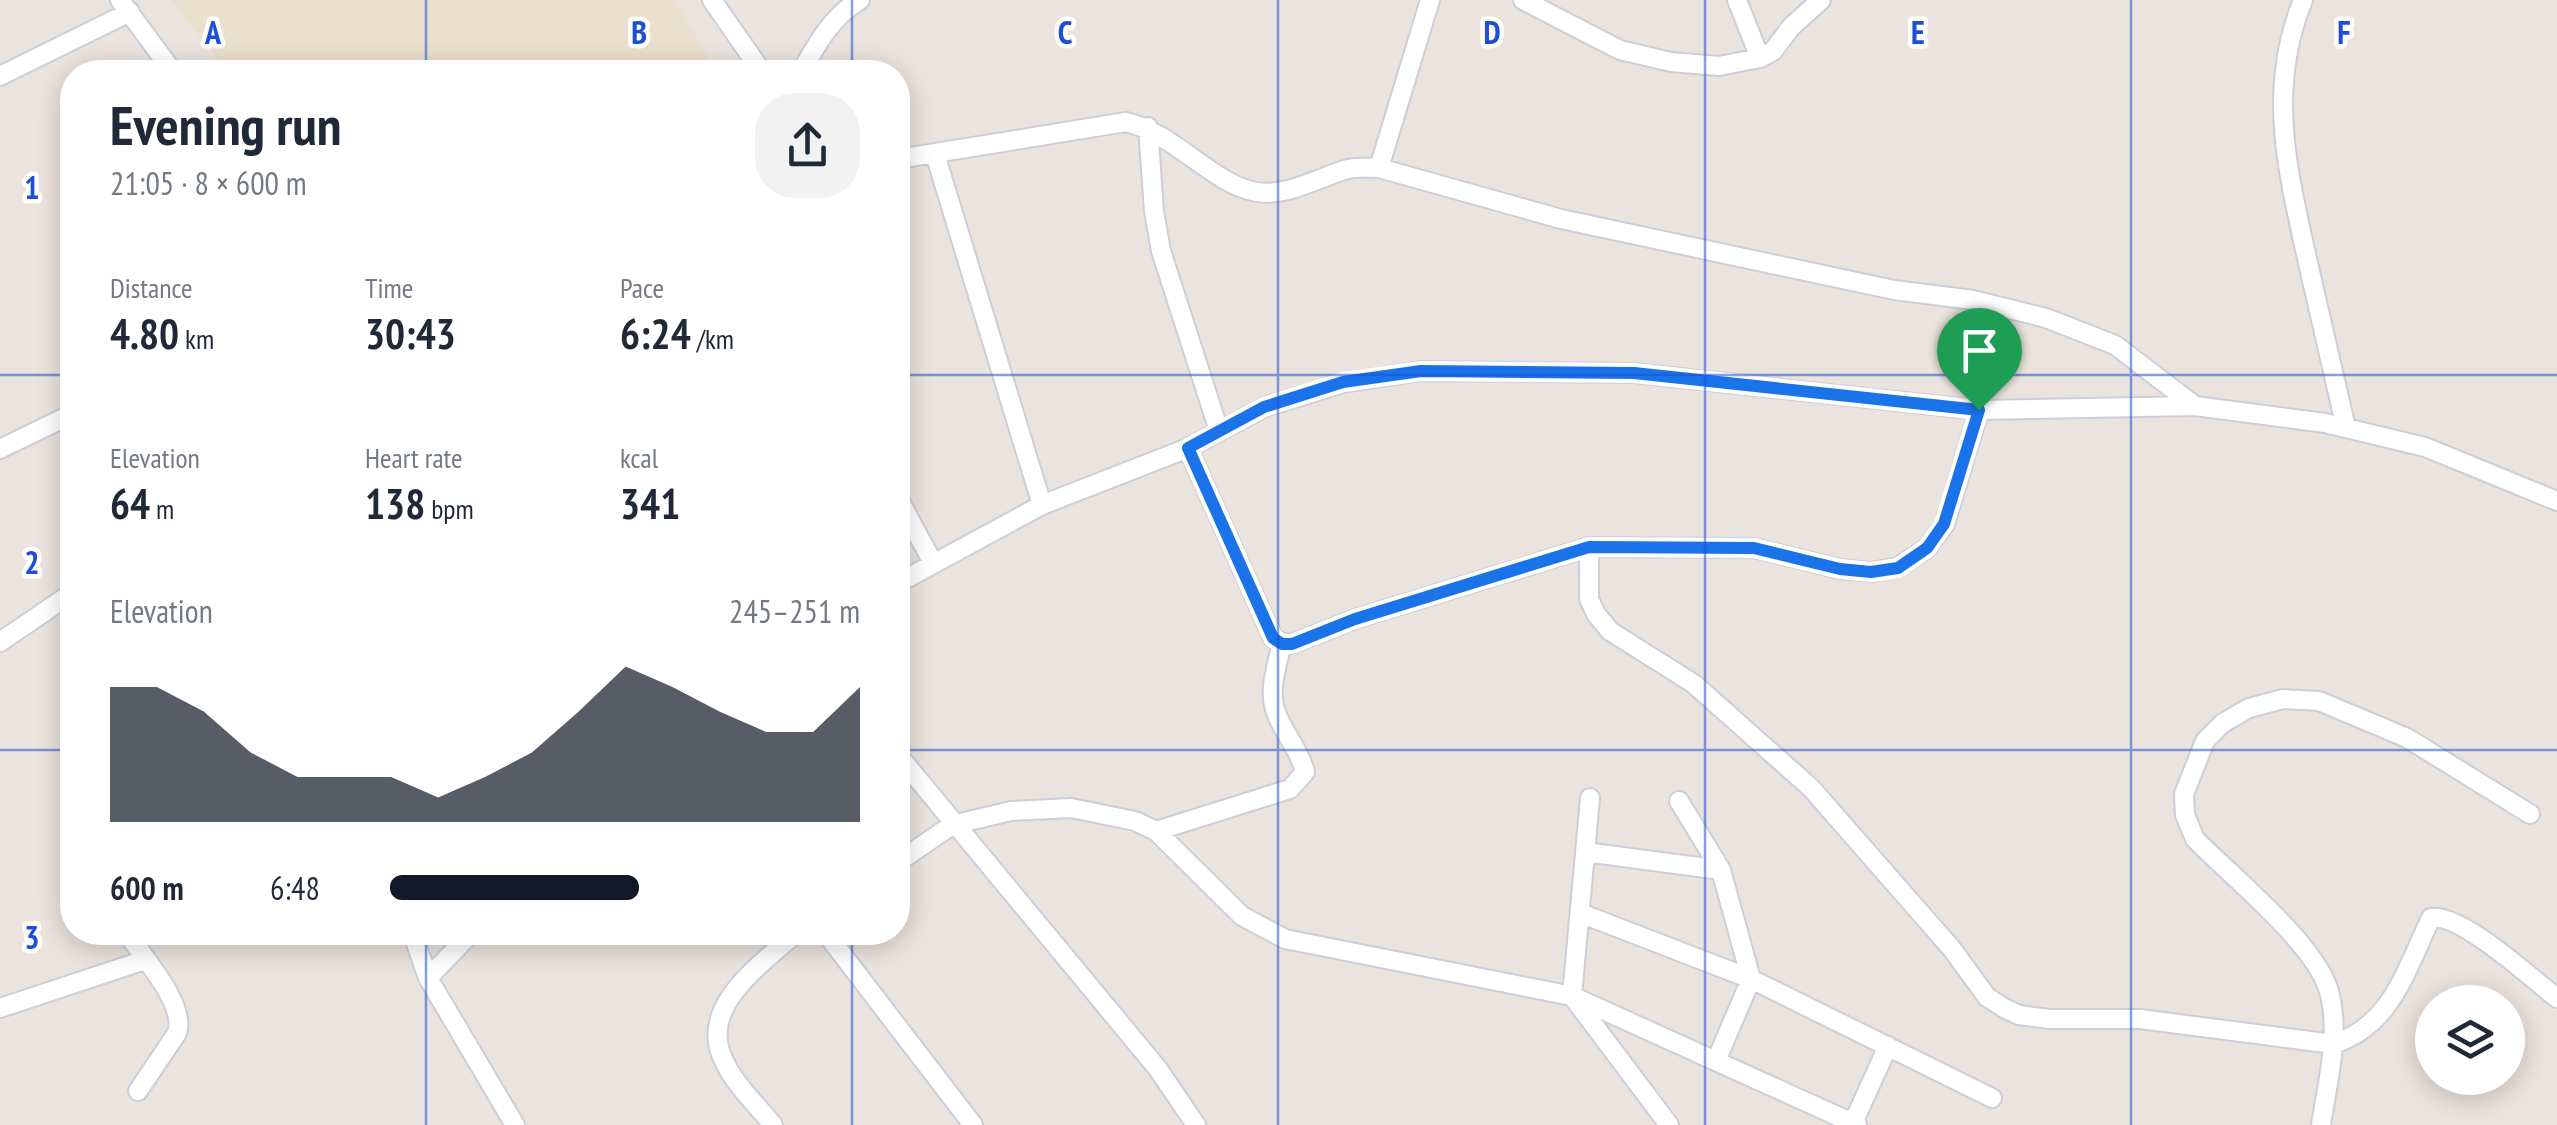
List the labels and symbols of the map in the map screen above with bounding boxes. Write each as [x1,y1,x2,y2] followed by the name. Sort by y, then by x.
[204,11,222,53] text: A
[631,11,647,53] text: B
[1058,11,1073,53] text: C
[1483,11,1501,53] text: D
[1911,11,1925,53] text: E
[2337,11,2351,53] text: F
[24,166,40,208] text: 1
[1937,308,2022,411] pin
[24,541,40,583] text: 2
[24,916,40,958] text: 3

